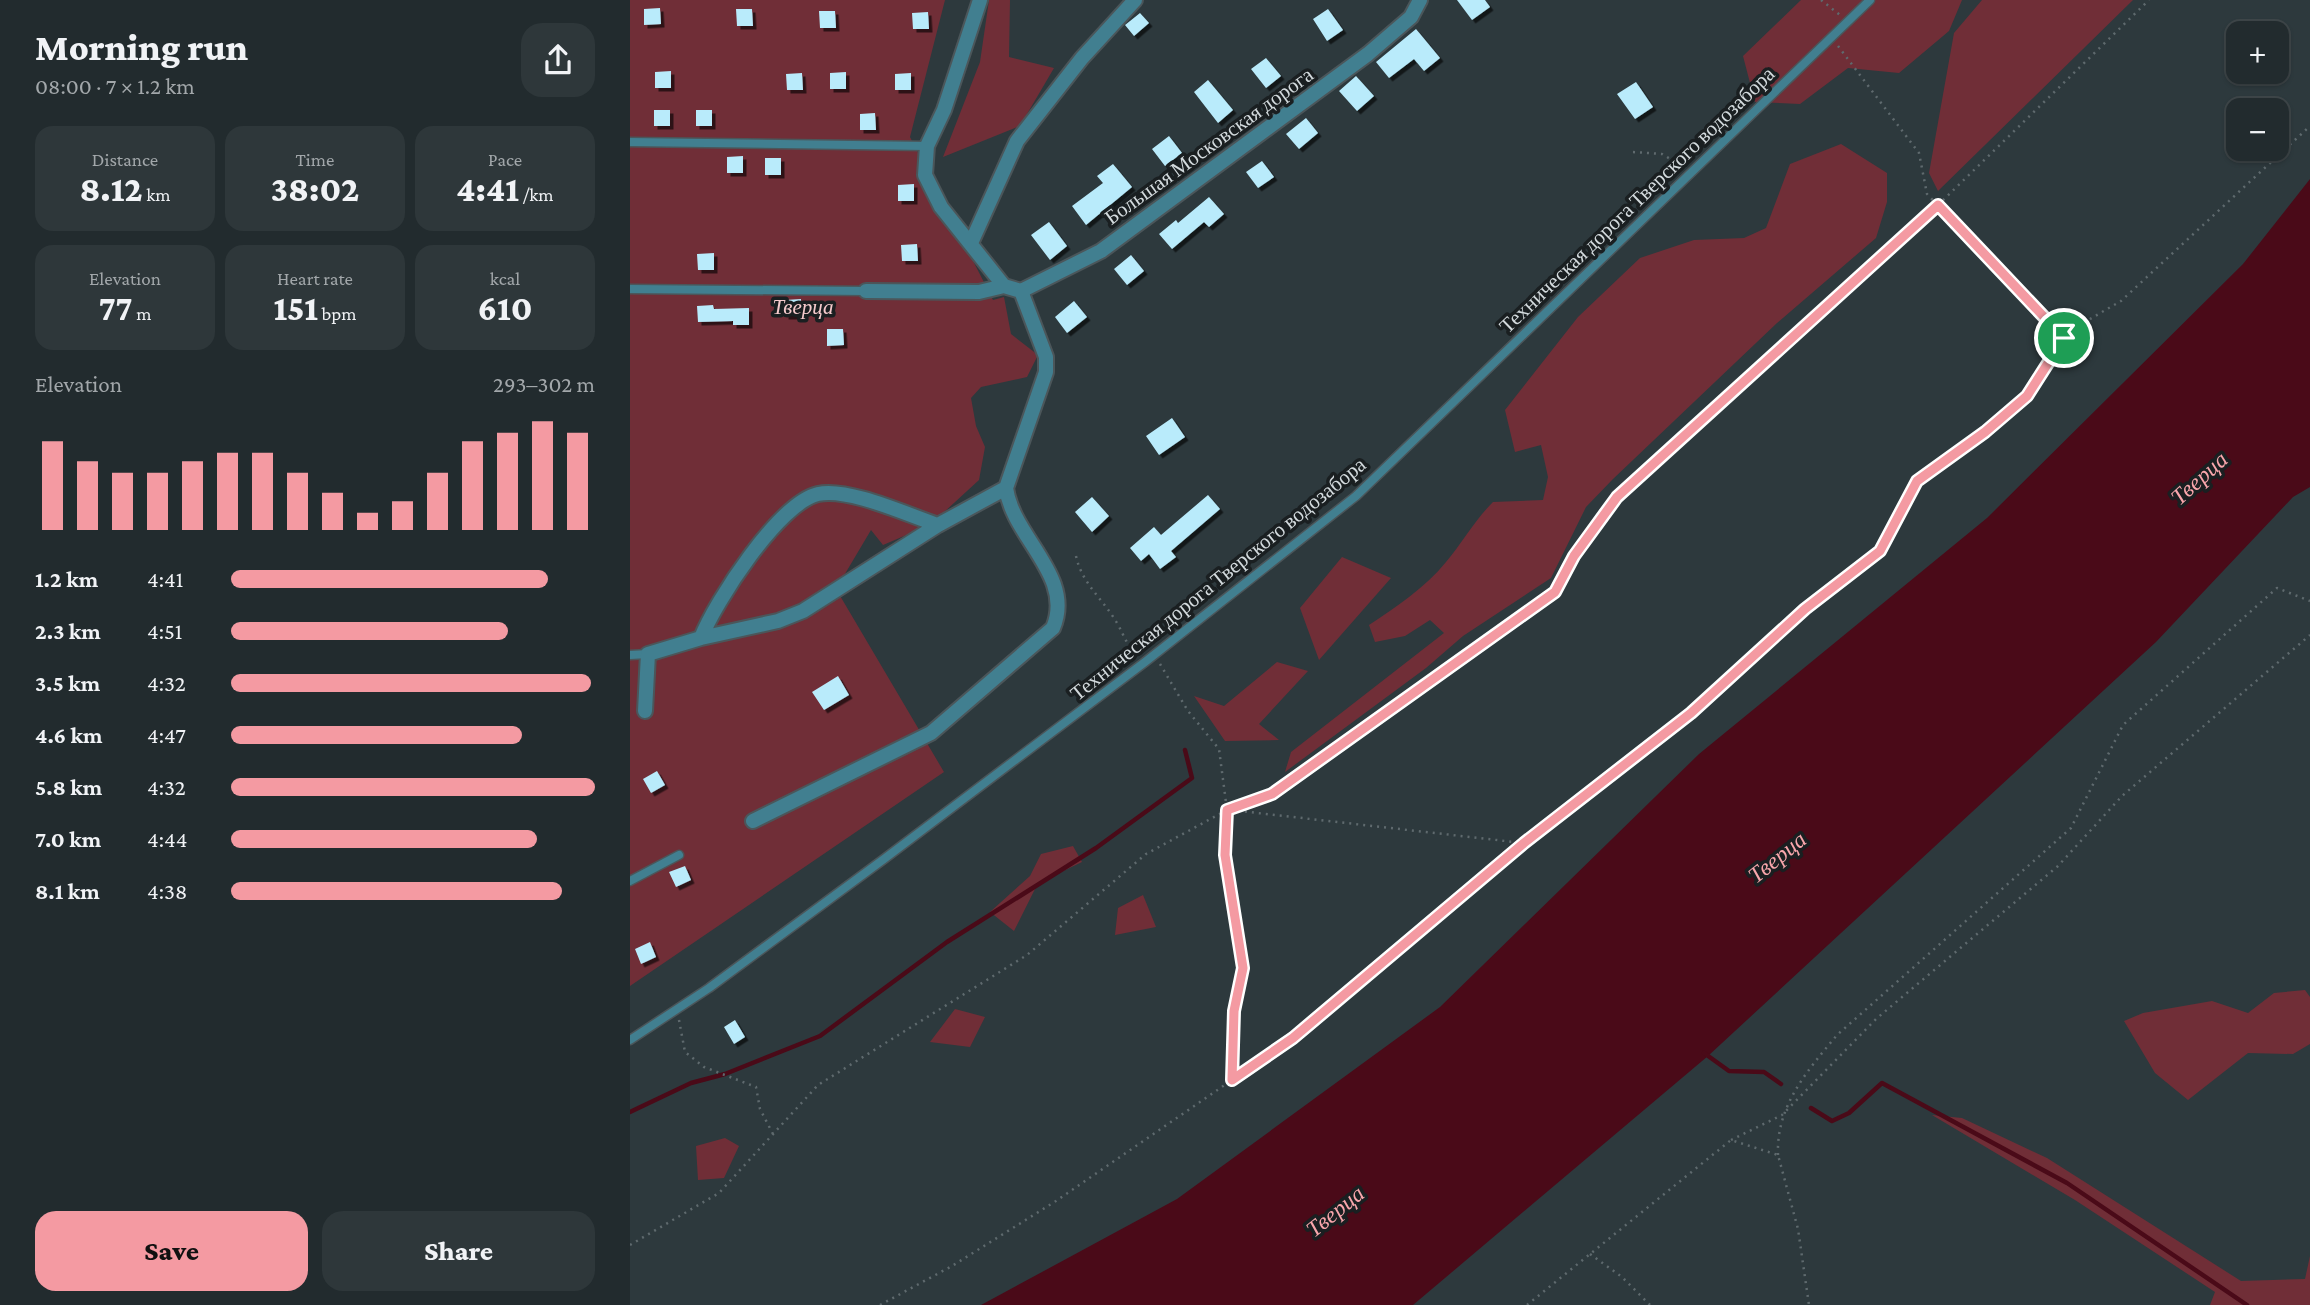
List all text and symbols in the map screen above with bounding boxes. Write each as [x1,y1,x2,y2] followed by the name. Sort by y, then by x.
[2226,21,2289,161] map controls
[2226,21,2289,84] button: +
[521,23,595,97] button: share
[35,26,248,68] text: Morning run
[1495,61,1780,338] street label: Техническая дорога Тверского водозабора
[1100,62,1318,230] street label: Большая Московская дорога
[35,73,195,99] text: 08:00 · 7 × 1.2 km
[2226,98,2289,161] button: −
[92,149,158,170] text: Distance
[296,149,334,170] text: Time
[488,149,522,170] text: Pace
[79,170,143,209] text: 8.12
[271,170,359,209] text: 38:02
[456,170,519,209] text: 4:41
[143,184,171,205] text: km
[519,184,554,205] text: /km
[89,268,161,289] text: Elevation
[277,268,353,289] text: Heart rate
[490,268,520,289] text: kcal
[98,289,133,328] text: 77
[273,289,318,328] text: 151
[477,289,533,328] text: 610
[772,295,834,319] park label: Тверца
[133,303,152,324] text: m
[318,303,357,324] text: bpm
[2034,308,2094,368] pin
[2045,319,2083,357] icon: arrive
[35,371,122,397] text: Elevation
[493,371,595,397] text: 293–302 m
[2165,446,2233,510] water label: Тверца
[1066,452,1371,706] street label: Техническая дорога Тверского водозабора
[35,566,98,592] text: 1.2 km
[147,566,183,592] text: 4:41
[35,618,101,644] text: 2.3 km
[147,618,182,644] text: 4:51
[35,670,100,696] text: 3.5 km
[147,670,186,696] text: 4:32
[35,722,103,748] text: 4.6 km
[147,722,186,748] text: 4:47
[35,774,102,800] text: 5.8 km
[147,774,186,800] text: 4:32
[35,826,101,852] text: 7.0 km
[147,826,188,852] text: 4:44
[1743,826,1811,888] water label: Тверца
[35,878,100,904] text: 8.1 km
[147,878,187,904] text: 4:38
[1301,1180,1369,1242] water label: Тверца
[35,1211,308,1291] button: Save
[322,1211,595,1291] button: Share

